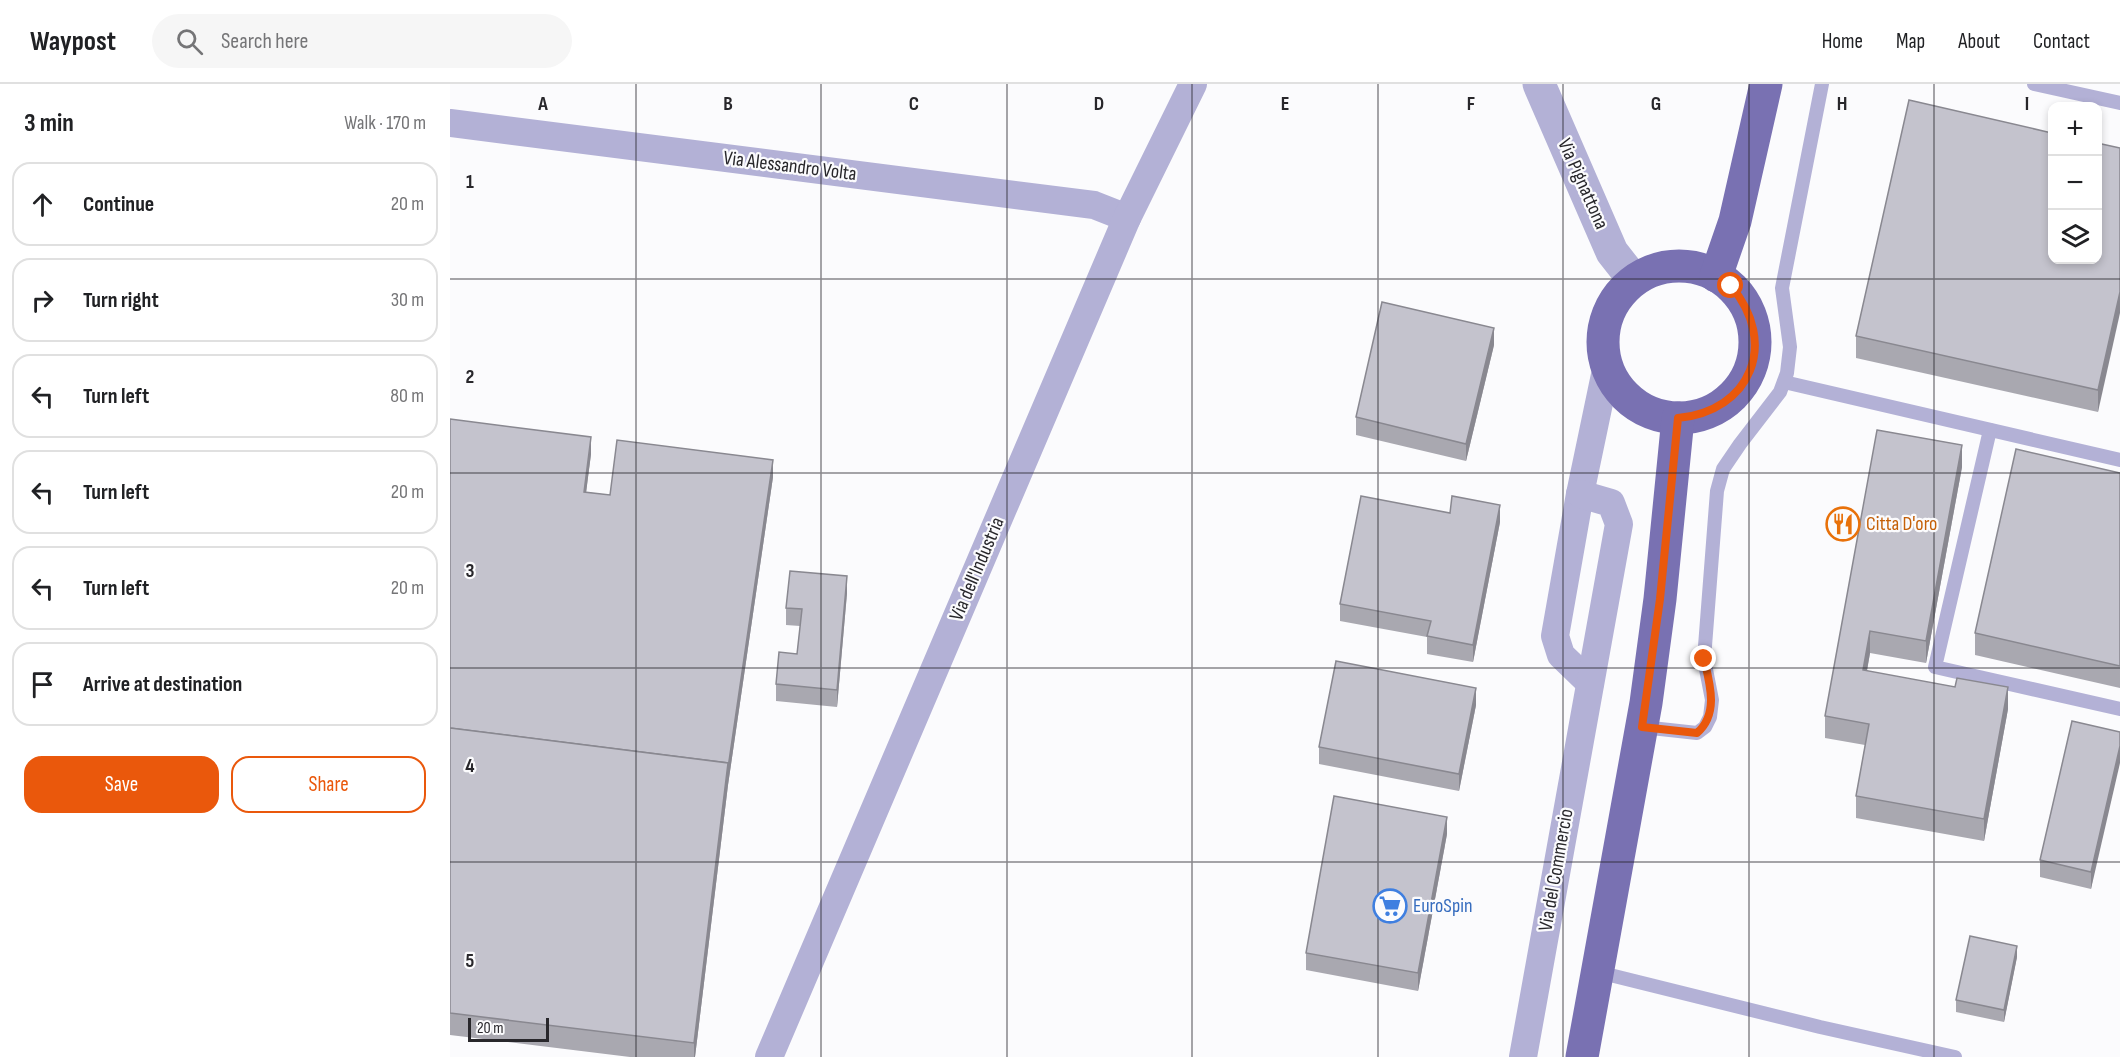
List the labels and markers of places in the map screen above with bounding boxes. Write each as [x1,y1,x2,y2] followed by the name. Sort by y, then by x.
[1825,506,1861,542] restaurant icon: Citta D'oro
[1866,512,1937,536] place label: Citta D'oro
[1372,888,1408,924] supermarket icon: EuroSpin
[1413,894,1472,918] place label: EuroSpin

